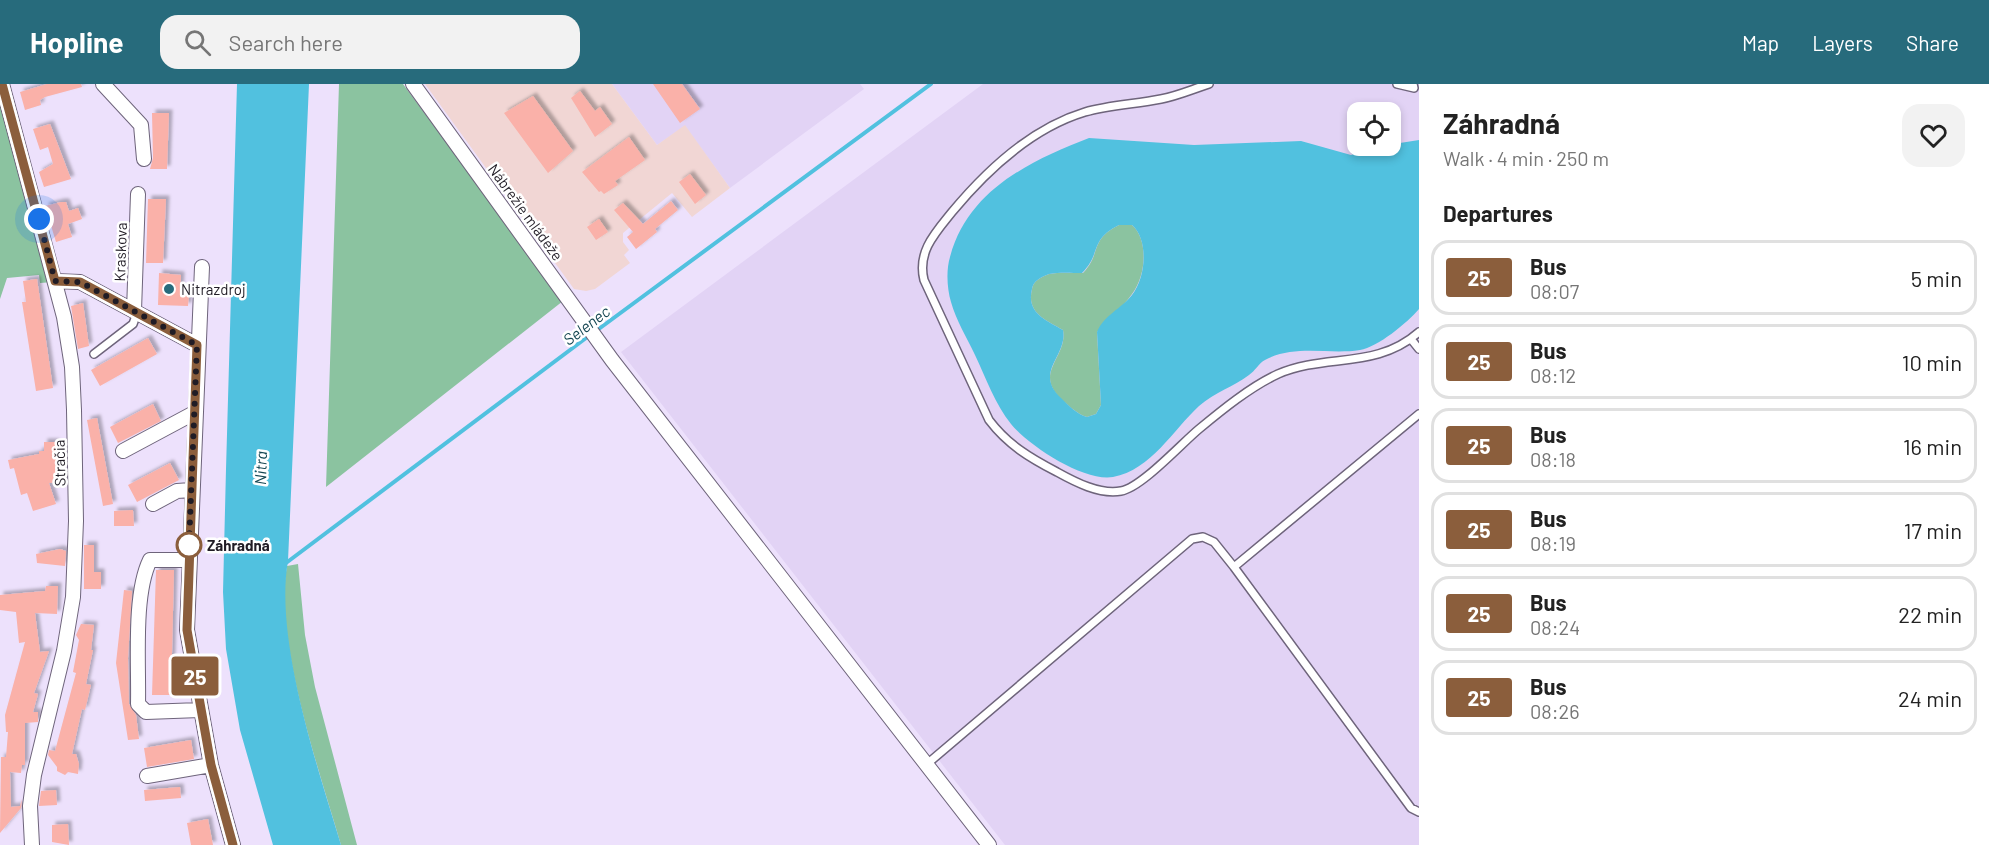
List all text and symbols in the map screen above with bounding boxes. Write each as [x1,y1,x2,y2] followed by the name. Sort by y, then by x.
[160,15,580,69] search box
[30,25,124,59] text: Hopline
[181,26,214,59] icon: search
[229,29,343,55] text: Search here
[1742,30,1779,55] text: Map
[1812,30,1873,55] text: Layers
[1906,30,1959,55] text: Share
[1347,102,1401,156] map controls
[1347,102,1401,156] button: locate
[1902,104,1965,167] button: heart
[1443,106,1560,140] text: Záhradná
[1443,146,1609,170] text: Walk · 4 min · 250 m
[485,160,567,264] street label: Nábrežie mládeže
[1443,200,1553,226] text: Departures
[24,204,54,234] your location
[110,222,130,282] street label: Kraskova
[1530,253,1567,279] text: Bus
[1467,265,1491,290] text: 25
[1911,265,1962,291] text: 5 min
[1530,279,1579,303] text: 08:07
[181,280,246,298] place label: Nitrazdroj
[162,282,176,296] marker: Nitrazdroj
[559,301,613,349] water label: Selenec
[1530,337,1567,363] text: Bus
[1467,349,1491,374] text: 25
[1902,349,1962,375] text: 10 min
[1530,363,1576,387] text: 08:12
[1530,421,1567,447] text: Bus
[1467,433,1491,458] text: 25
[1903,433,1962,459] text: 16 min
[50,440,68,486] street label: Stračia
[1530,447,1576,471] text: 08:18
[250,451,270,485] water label: Nitra
[1530,505,1567,531] text: Bus
[1467,517,1491,542] text: 25
[1904,517,1962,543] text: 17 min
[1530,531,1576,555] text: 08:19
[176,532,202,558] marker: Záhradná
[207,536,270,554] place label: Záhradná
[1530,589,1567,615] text: Bus
[1467,601,1491,626] text: 25
[1898,601,1962,627] text: 22 min
[1530,615,1580,639] text: 08:24
[168,656,222,696] line badge: 25
[183,664,207,689] text: 25
[1530,673,1567,699] text: Bus
[1467,685,1491,710] text: 25
[1898,685,1962,711] text: 24 min
[1530,699,1580,723] text: 08:26

